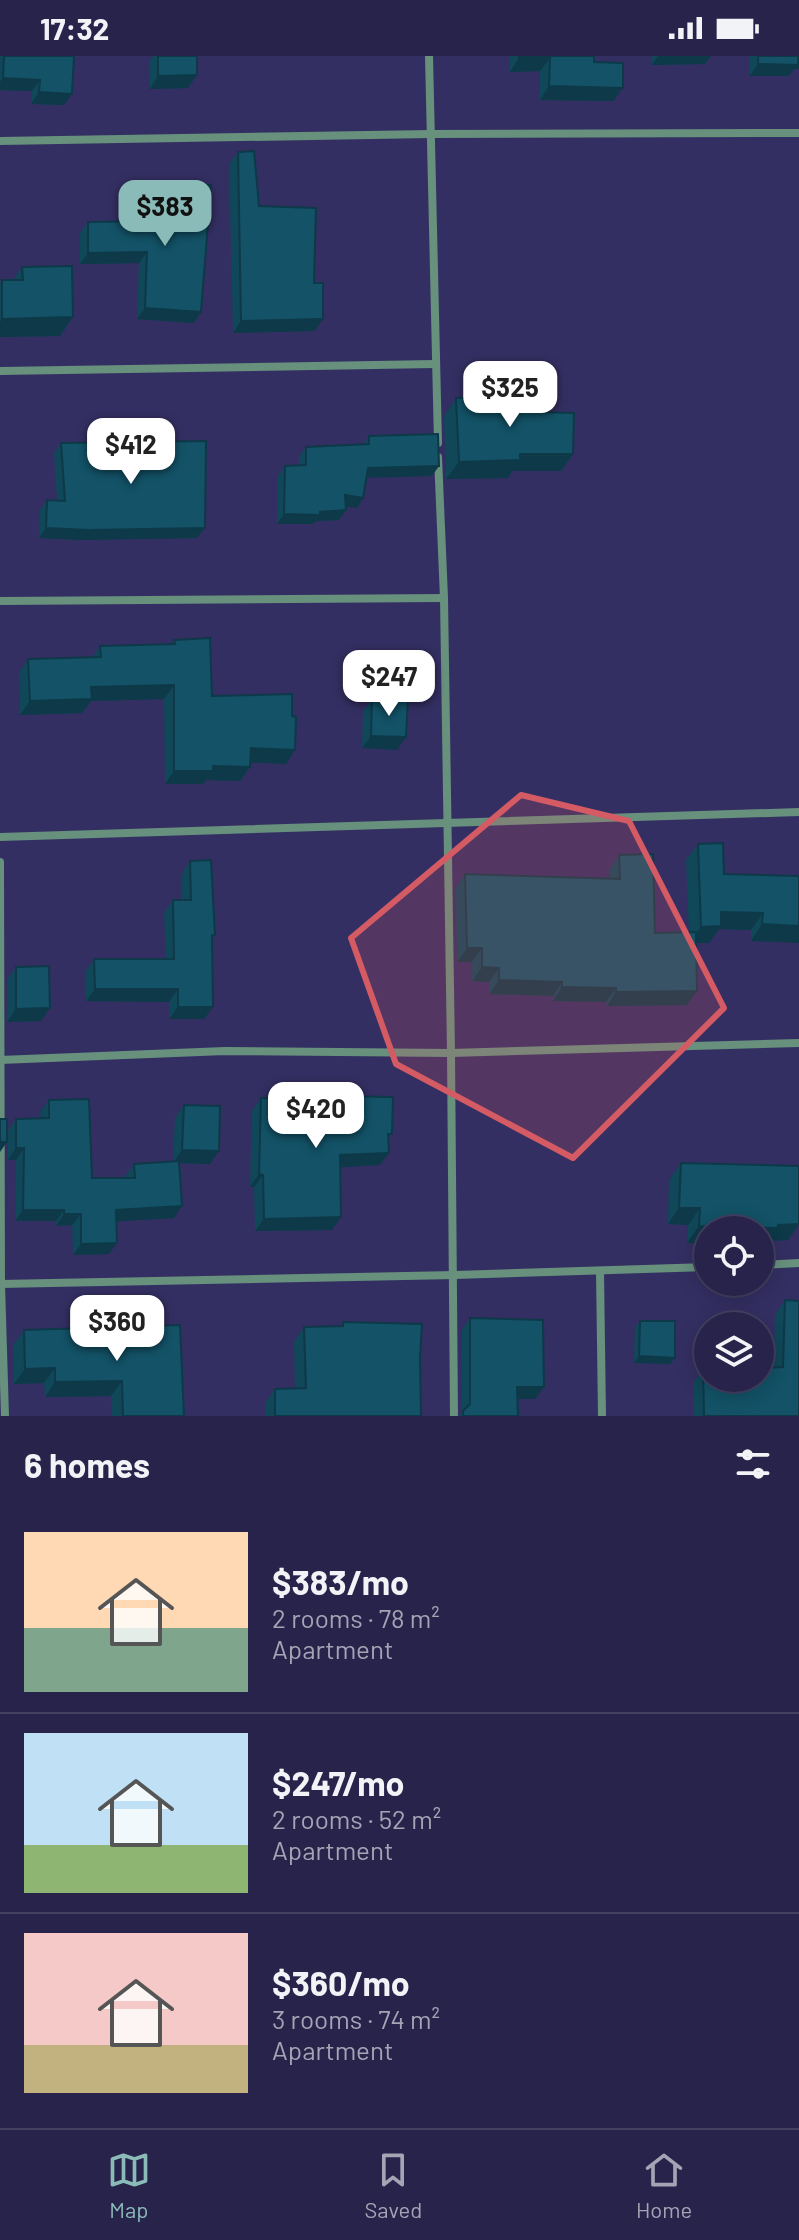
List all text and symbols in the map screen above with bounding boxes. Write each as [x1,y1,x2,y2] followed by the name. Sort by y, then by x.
[40,10,109,46] text: 17:32
[118,180,212,248] pin: $383
[136,190,194,221] text: $383
[463,361,557,429] pin: $325
[481,371,539,402] text: $325
[84,418,178,486] pin: $412
[105,428,157,459] text: $412
[342,650,436,718] pin: $247
[361,660,417,691] text: $247
[269,1082,363,1150] pin: $420
[286,1092,346,1123] text: $420
[694,1216,774,1392] map controls
[694,1216,774,1296] button: locate
[70,1295,164,1363] pin: $360
[88,1305,146,1336] text: $360
[694,1312,774,1392] button: layers
[731,1442,775,1486] icon: filters
[24,1444,150,1485] text: 6 homes
[272,1561,409,1602] text: $383/mo
[88,1564,184,1660] icon: home
[272,1602,440,1633] text: 2 rooms · 78 m²
[272,1633,393,1664] text: Apartment
[272,1762,404,1803] text: $247/mo
[88,1765,184,1861] icon: home
[272,1803,441,1834] text: 2 rooms · 52 m²
[272,1834,393,1865] text: Apartment
[272,1962,410,2003] text: $360/mo
[88,1965,184,2061] icon: home
[272,2003,440,2034] text: 3 rooms · 74 m²
[272,2034,393,2065] text: Apartment
[107,2148,151,2222] tab: Map
[365,2148,422,2222] tab: Saved
[636,2148,692,2222] tab: Home

